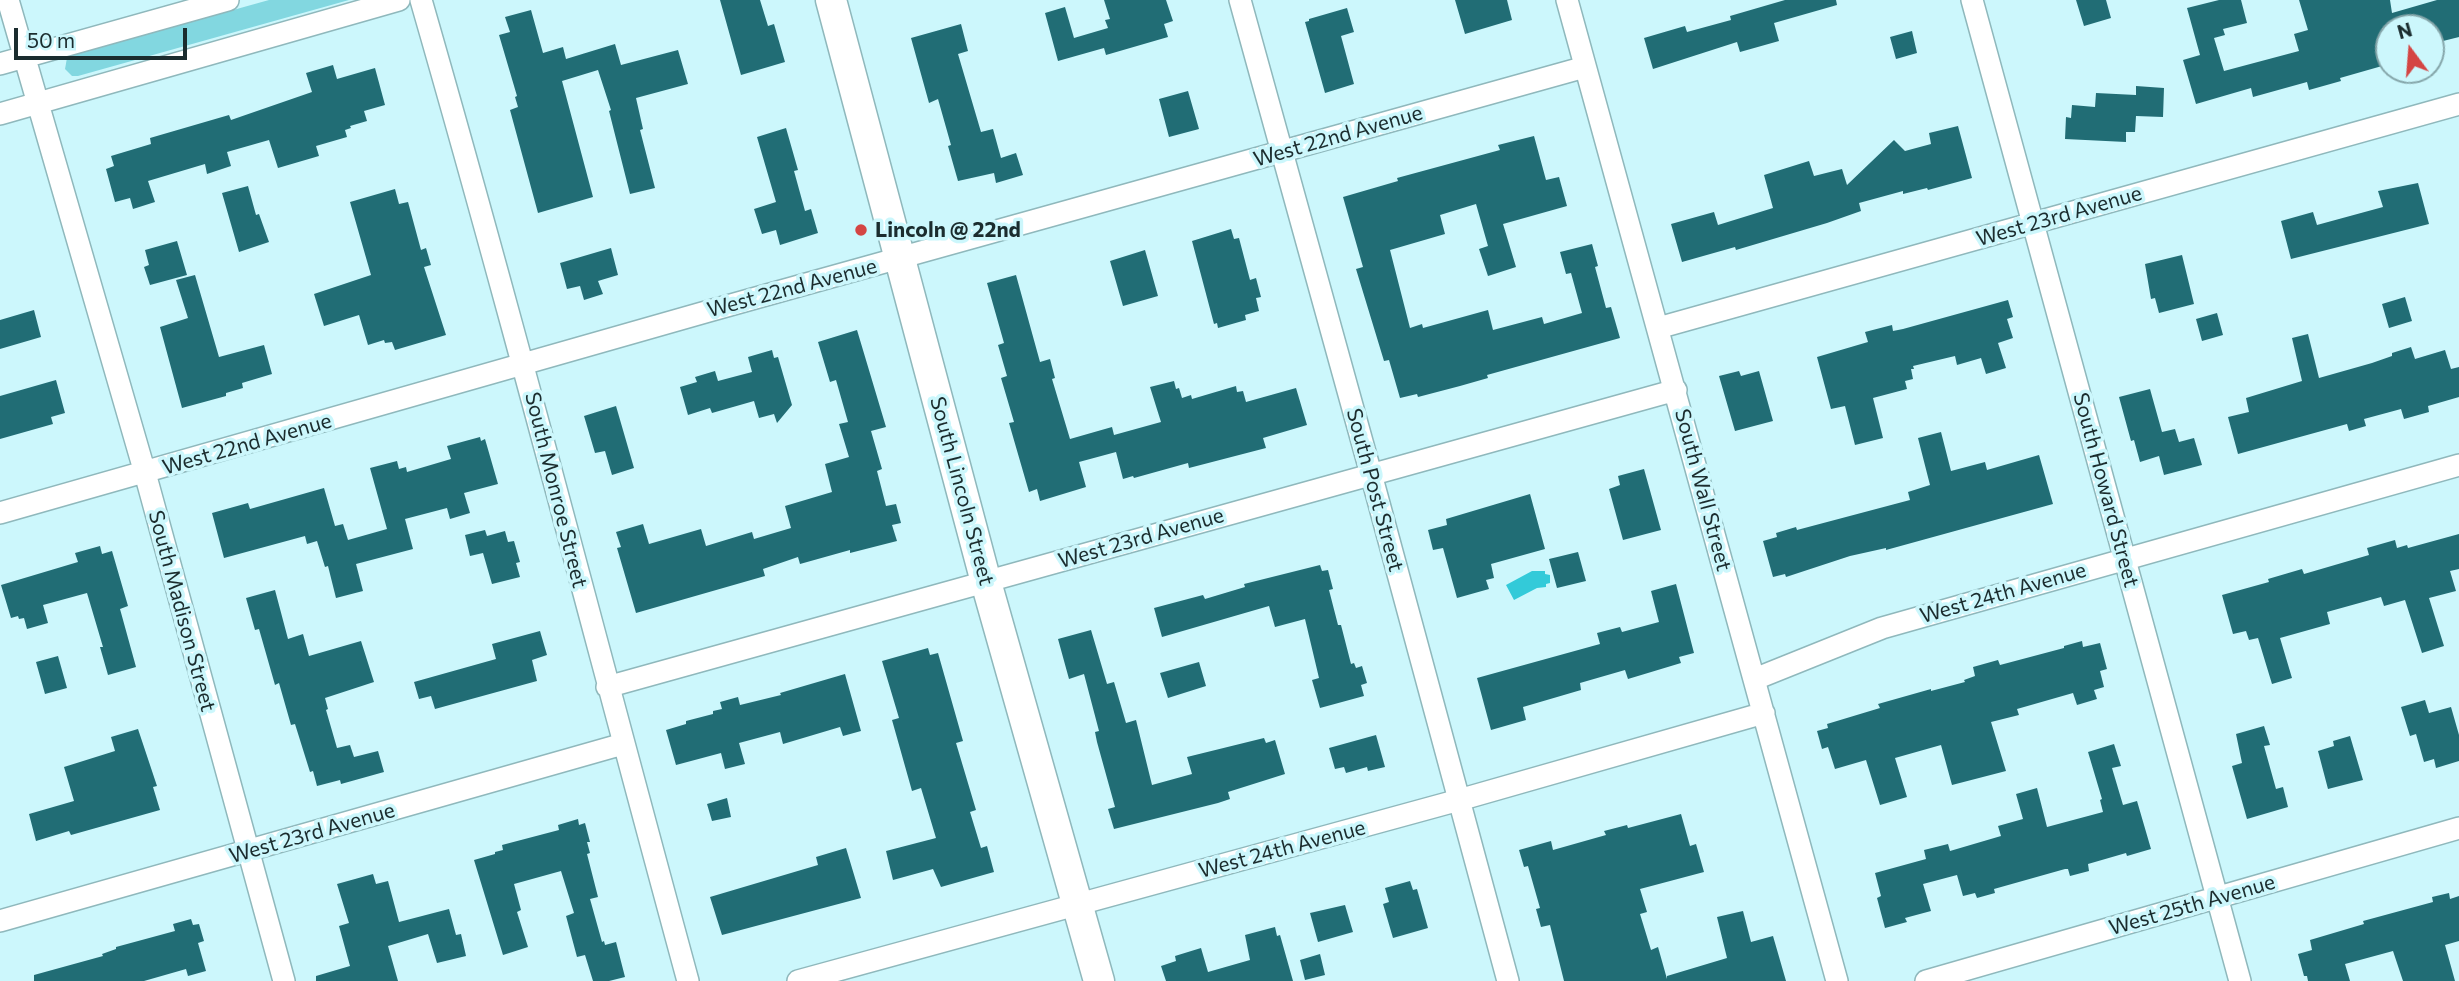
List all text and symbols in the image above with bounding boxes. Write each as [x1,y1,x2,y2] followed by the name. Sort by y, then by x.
[18,14,191,58] scale bar
[2375,14,2445,84] north arrow
[2395,17,2415,43] text: N
[27,27,75,52] text: 50 m
[1251,100,1425,172] street label: West 22nd Avenue
[1973,180,2145,252] street label: West 23rd Avenue
[875,217,1021,243] place label: Lincoln @ 22nd
[853,222,869,238] marker: Lincoln @ 22nd
[704,253,880,323] street label: West 22nd Avenue
[519,389,593,591] street label: South Monroe Street
[2068,390,2144,590] street label: South Howard Street
[925,394,999,588] street label: South Lincoln Street
[1341,406,1409,574] street label: South Post Street
[1669,406,1737,574] street label: South Wall Street
[160,408,334,480] street label: West 22nd Avenue
[1055,502,1227,574] street label: West 23rd Avenue
[143,508,221,714] street label: South Madison Street
[1917,557,2089,629] street label: West 24th Avenue
[226,797,398,869] street label: West 23rd Avenue
[1196,815,1368,883] street label: West 24th Avenue
[2106,869,2278,941] street label: West 25th Avenue

